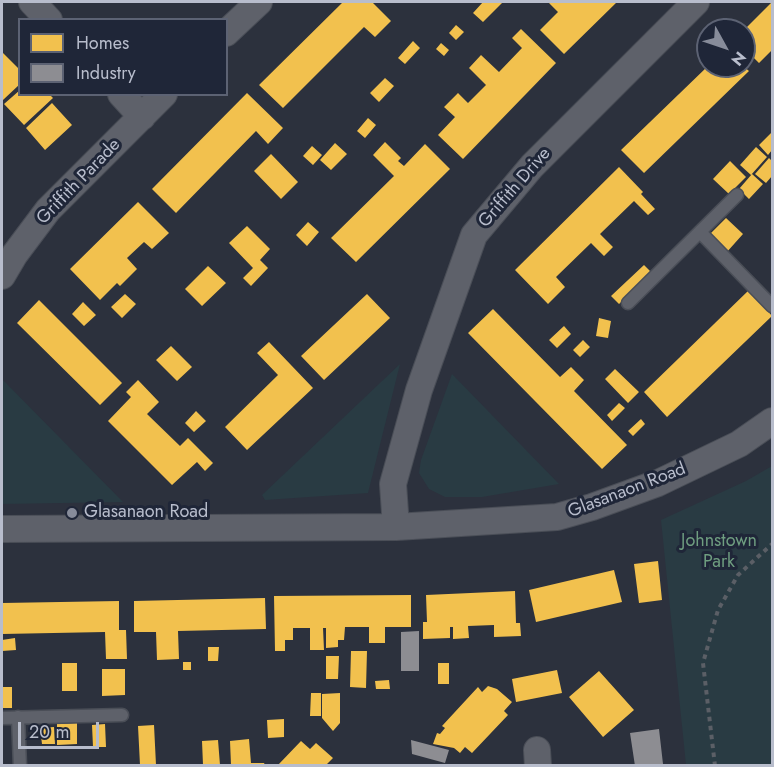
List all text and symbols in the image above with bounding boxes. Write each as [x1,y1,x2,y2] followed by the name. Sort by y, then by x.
[18,18,228,96] legend
[696,18,756,78] north arrow
[76,30,129,56] text: Homes
[726,46,752,71] text: N
[76,60,136,86] text: Industry
[33,134,125,230] street label: Griffith Parade
[474,144,556,232] street label: Griffith Drive
[565,459,689,523] street label: Glasanaon Road
[84,502,208,524] place label: Glasanaon Road
[65,506,79,520] marker: Glasanaon Road
[681,531,757,574] park label: Johnstown Park
[21,710,102,748] scale bar
[29,719,69,745] text: 20 m

